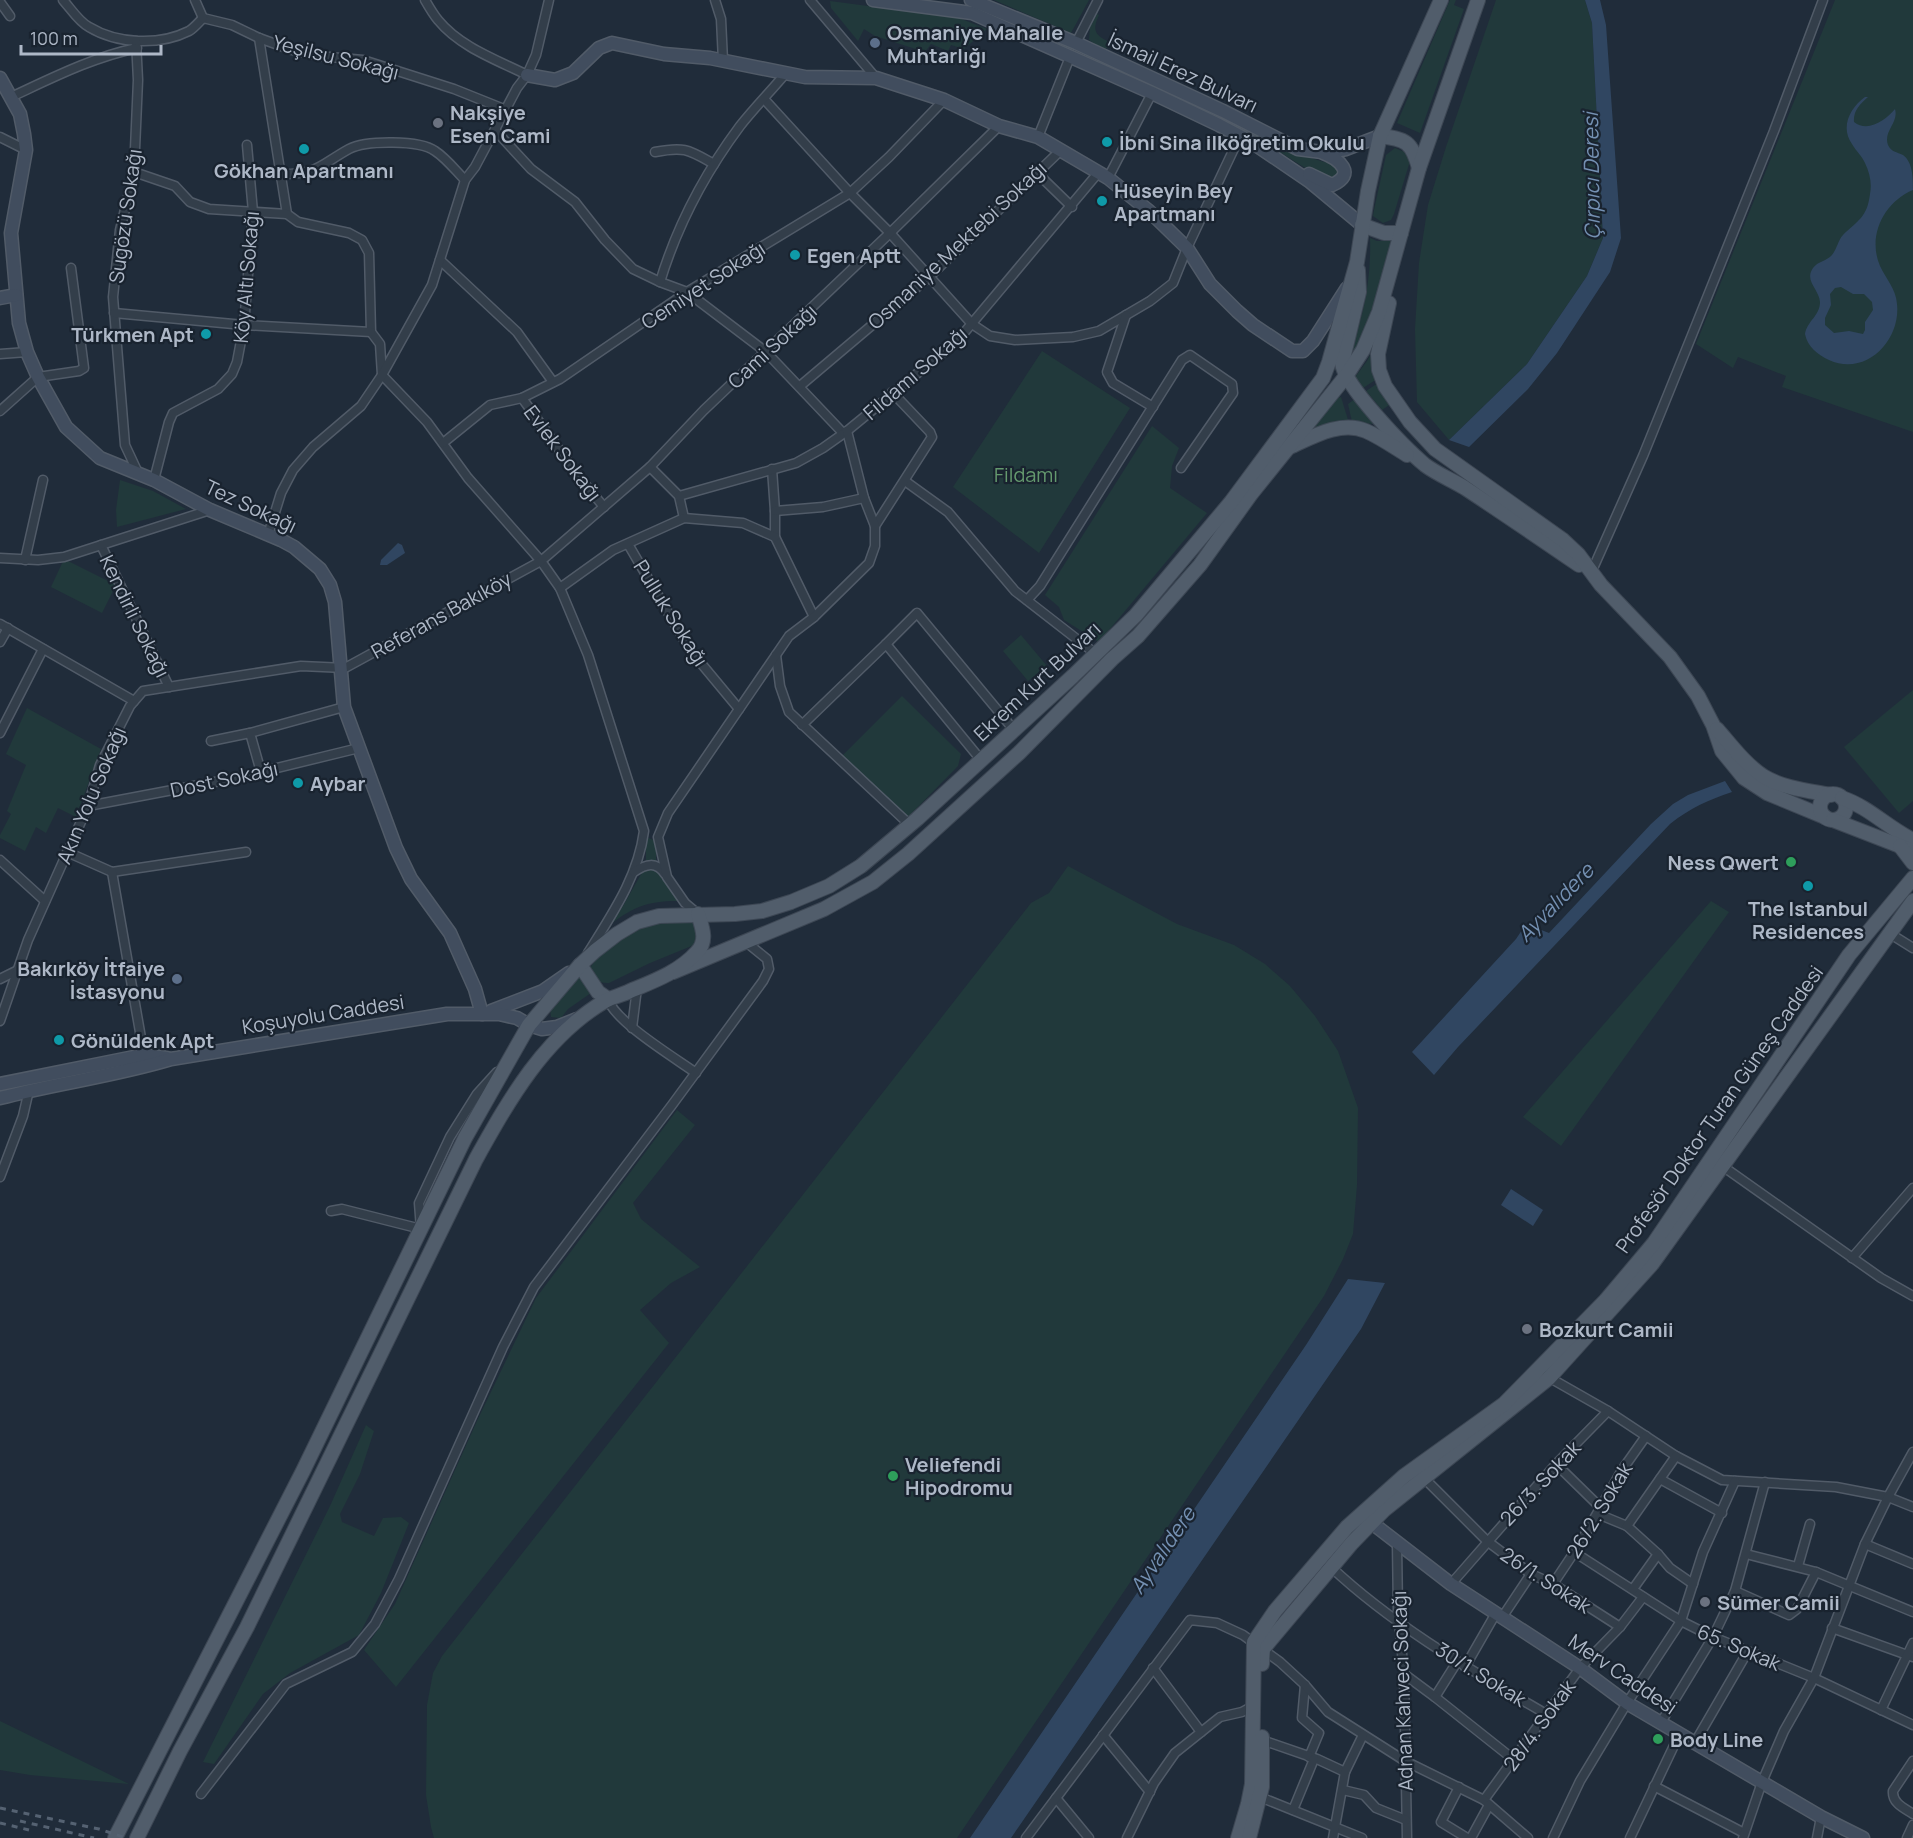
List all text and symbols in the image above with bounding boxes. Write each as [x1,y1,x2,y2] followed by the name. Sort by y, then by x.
[21,18,160,56] scale bar
[887,19,1063,69] place label: Osmaniye Mahalle Muhtarlığı
[1104,25,1262,119] street label: İsmail Erez Bulvarı
[30,26,78,50] text: 100 m
[270,28,402,86] street label: Yeşilsu Sokağı
[868,36,882,50] marker: Osmaniye Mahalle Muhtarlığı
[450,99,551,149] place label: Nakşiye Esen Cami
[1576,109,1606,240] water label: Çırpıcı Deresi
[431,116,445,130] marker: Nakşiye Esen Cami
[1119,129,1365,156] place label: İbni Sina ilköğretim Okulu
[1100,135,1114,149] marker: İbni Sina ilköğretim Okulu
[297,142,311,156] marker: Gökhan Apartmanı
[102,147,148,285] street label: Sugözü Sokağı
[862,155,1052,335] street label: Osmaniye Mektebi Sokağı
[214,157,394,184] place label: Gökhan Apartmanı
[1114,177,1233,227] place label: Hüseyin Bey Apartmanı
[1095,194,1109,208] marker: Hüseyin Bey Apartmanı
[227,210,265,344] street label: Köy Altı Sokağı
[636,235,770,335] street label: Cemiyet Sokağı
[807,242,901,269] place label: Egen Aptt
[788,248,802,262] marker: Egen Aptt
[722,298,822,394] street label: Cami Sokağı
[857,320,973,426] street label: Fildamı Sokağı
[71,321,194,348] place label: Türkmen Apt
[199,327,213,341] marker: Türkmen Apt
[518,400,608,506] street label: Evlek Sokağı
[994,461,1058,488] park label: Fildamı
[201,473,301,539] street label: Tez Sokağı
[94,550,176,682] street label: Kendirli Sokağı
[628,555,714,671] street label: Pulluk Sokağı
[366,565,516,665] street label: Referans Bakıköy
[968,615,1106,747] street label: Ekrem Kurt Bulvarı
[50,722,132,868] street label: Akın Yolu Sokağı
[168,754,280,804] street label: Dost Sokağı
[310,770,365,797] place label: Aybar
[291,776,305,790] marker: Aybar
[1668,849,1779,876] place label: Ness Qwert
[1510,855,1601,947] water label: Ayvalıdere
[1784,855,1798,869] marker: Ness Qwert
[1801,879,1815,893] marker: The Istanbul Residences
[1748,895,1868,945] place label: The Istanbul Residences
[17,955,165,1005] place label: Bakırköy İtfaiye İstasyonu
[1609,960,1829,1258] street label: Profesör Doktor Turan Güneş Caddesi
[170,972,184,986] marker: Bakırköy İtfaiye İstasyonu
[240,988,406,1040] street label: Koşuyolu Caddesi
[71,1027,214,1054] place label: Gönüldenk Apt
[52,1033,66,1047] marker: Gönüldenk Apt
[1539,1316,1674,1343] place label: Bozkurt Camii
[1520,1322,1534,1336] marker: Bozkurt Camii
[1494,1434,1587,1531] street label: 26/3. Sokak
[905,1451,1013,1501] place label: Veliefendi Hipodromu
[1560,1456,1639,1563] street label: 26/2. Sokak
[886,1469,900,1483] marker: Veliefendi Hipodromu
[1123,1500,1202,1599] water label: Ayvalıdere
[1496,1541,1597,1620] street label: 26/1. Sokak
[1717,1589,1840,1616] place label: Sümer Camii
[1385,1590,1419,1792] street label: Adnan Kahveci Sokağı
[1698,1595,1712,1609] marker: Sümer Camii
[1693,1617,1786,1677] street label: 65. Sokak
[1563,1628,1683,1720] street label: Merv Caddesi
[1431,1635,1532,1713] street label: 30/1. Sokak
[1497,1673,1582,1776] street label: 28/4. Sokak
[1670,1726,1763,1753] place label: Body Line
[1651,1732,1665,1746] marker: Body Line

